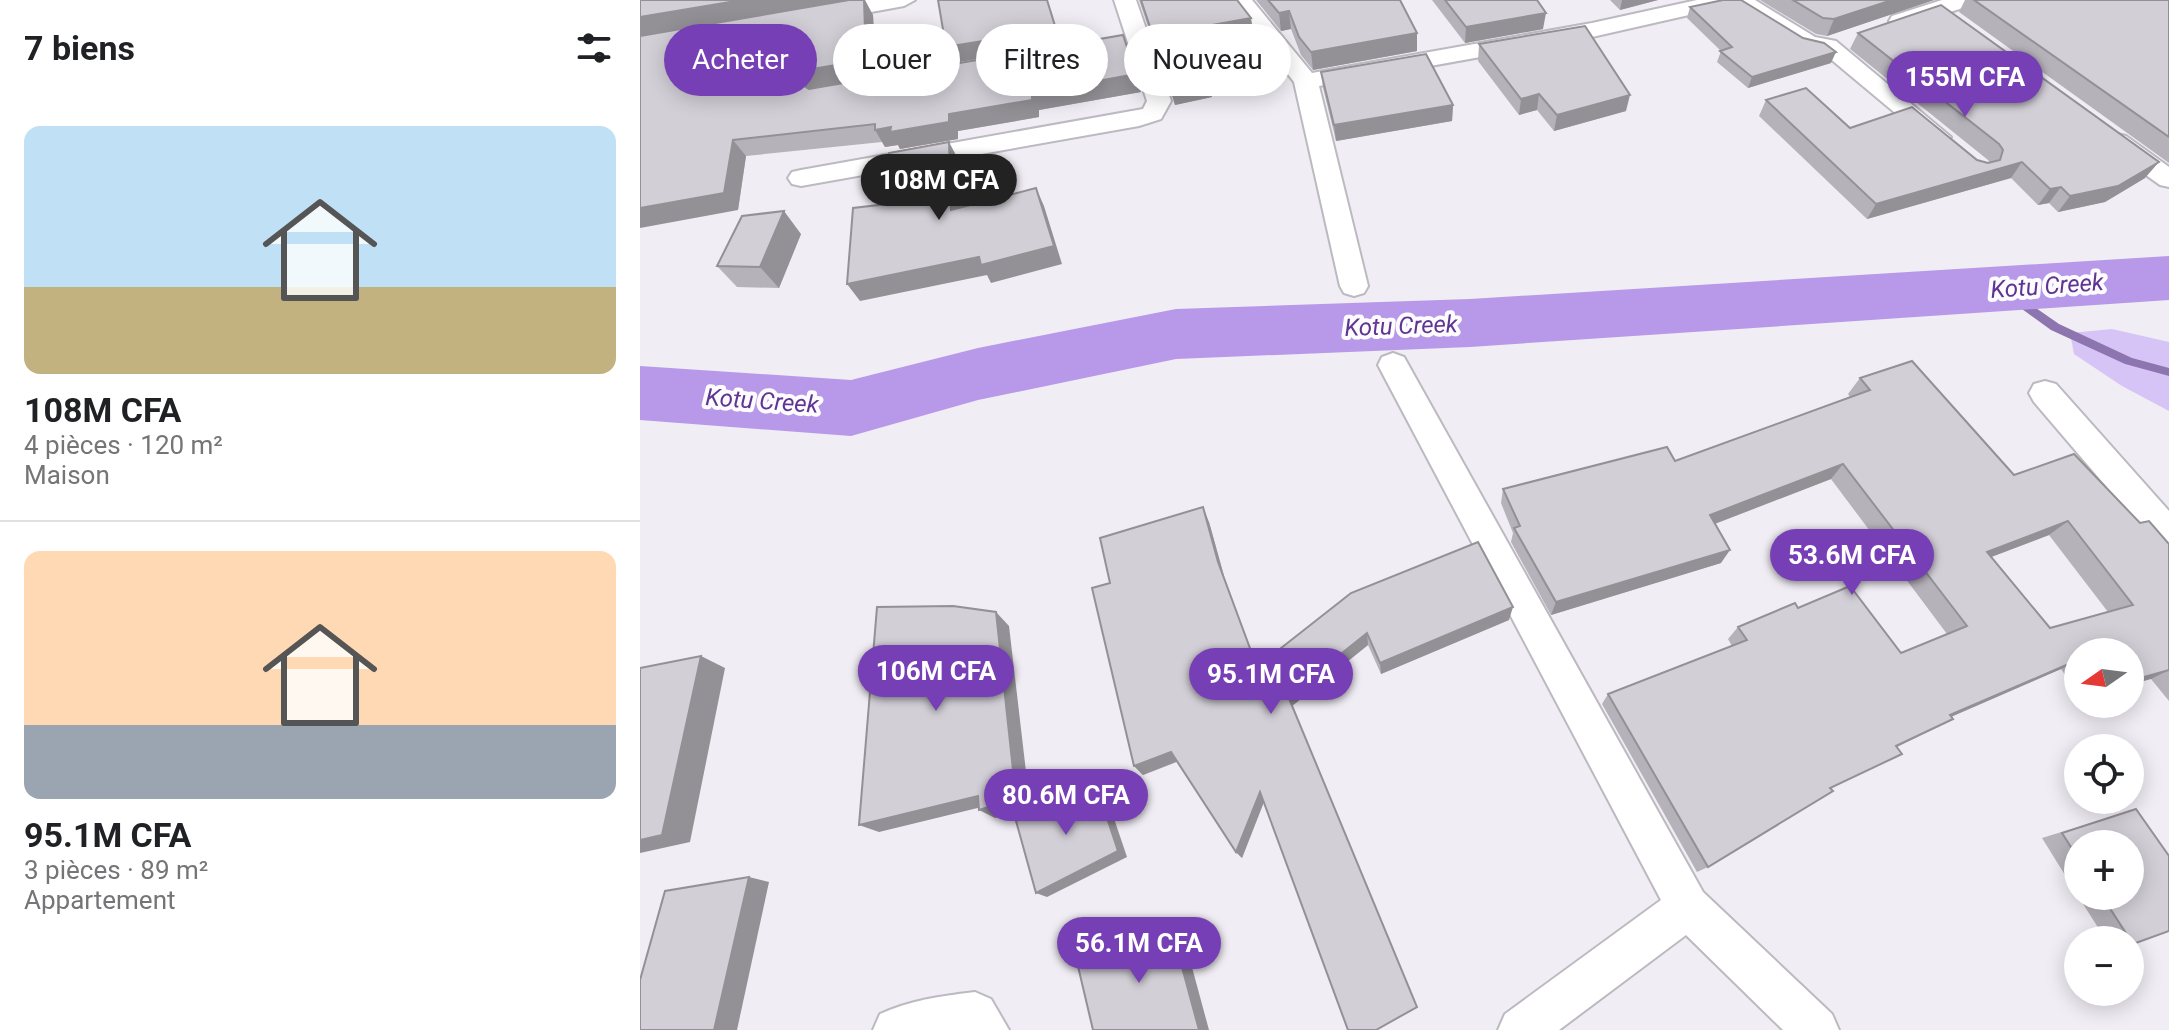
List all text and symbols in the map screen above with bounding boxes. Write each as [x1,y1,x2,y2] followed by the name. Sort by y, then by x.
[664,24,817,96] chip: Acheter
[833,24,960,96] chip: Louer
[976,24,1108,96] chip: Filtres
[1124,24,1291,96] chip: Nouveau
[572,26,616,70] icon: filters
[24,28,135,68] text: 7 biens
[1882,51,2048,119] pin: 155M CFA
[1905,62,2025,92] text: 155M CFA
[856,154,1022,222] pin: 108M CFA
[879,165,999,195] text: 108M CFA
[248,178,392,322] icon: home
[1990,268,2106,304] water label: Kotu Creek
[1344,310,1459,342] water label: Kotu Creek
[705,383,821,419] water label: Kotu Creek
[24,390,181,430] text: 108M CFA
[24,430,223,460] text: 4 pièces · 120 m²
[24,460,110,490] text: Maison
[1760,529,1944,597] pin: 53.6M CFA
[1788,540,1916,570] text: 53.6M CFA
[248,603,392,747] icon: home
[2064,638,2144,718] north arrow
[2064,638,2144,1006] map controls
[853,645,1019,713] pin: 106M CFA
[1179,648,1363,716] pin: 95.1M CFA
[876,656,996,686] text: 106M CFA
[1207,659,1335,689] text: 95.1M CFA
[2064,734,2144,814] button: locate
[974,769,1158,837] pin: 80.6M CFA
[1002,780,1130,810] text: 80.6M CFA
[24,815,191,855] text: 95.1M CFA
[2064,830,2144,910] button: +
[24,855,208,885] text: 3 pièces · 89 m²
[24,885,176,915] text: Appartement
[1047,917,1231,985] pin: 56.1M CFA
[2064,926,2144,1006] button: −
[1075,928,1203,958] text: 56.1M CFA

